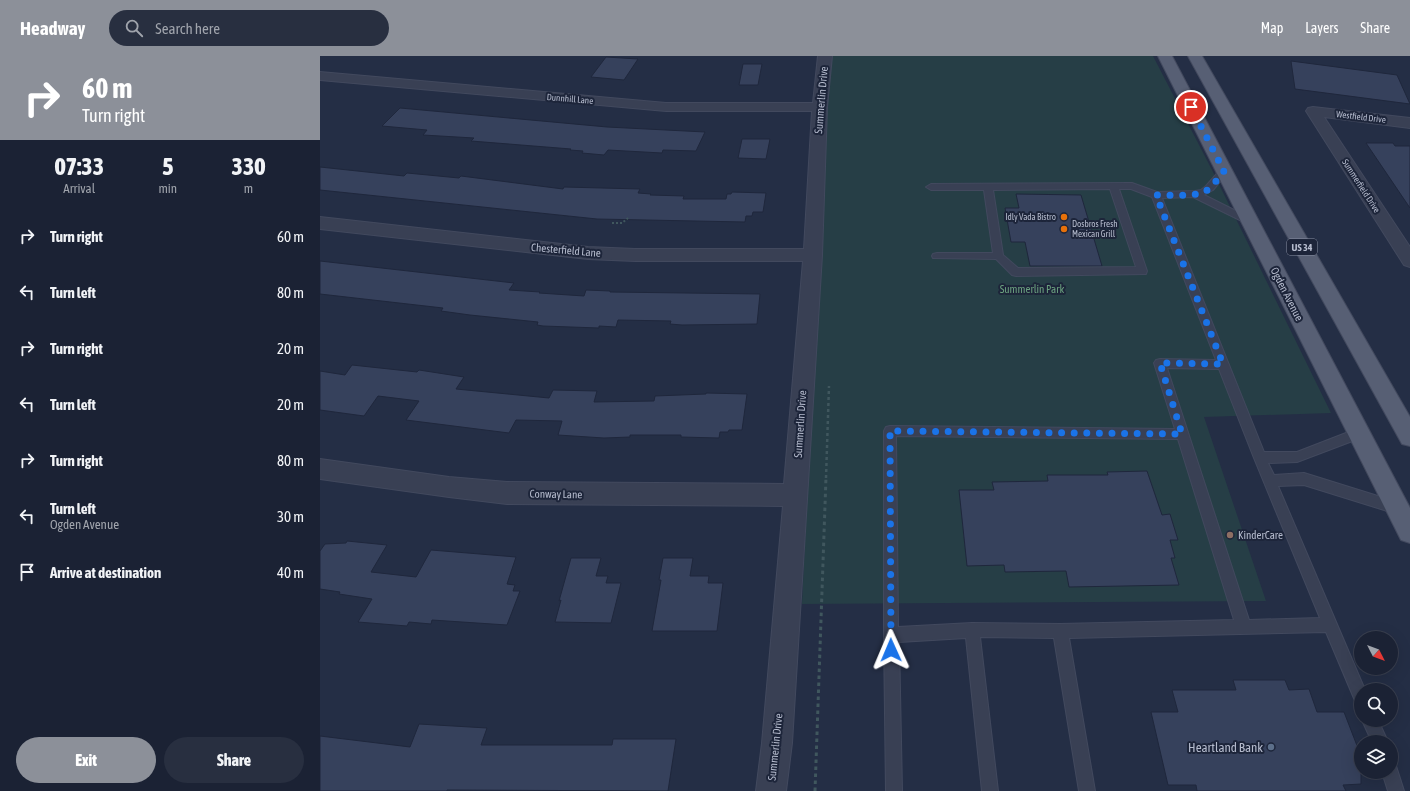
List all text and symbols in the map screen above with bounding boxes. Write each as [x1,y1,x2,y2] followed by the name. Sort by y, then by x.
[109,10,389,46] search box
[20,17,85,39] text: Headway
[123,17,145,39] icon: search
[155,20,220,37] text: Search here
[1261,20,1283,36] text: Map
[1305,20,1338,36] text: Layers
[1360,20,1390,36] text: Share
[812,66,830,134] street label: Summerlin Drive
[16,72,68,124] icon: right
[82,72,132,104] text: 60 m
[1174,90,1208,124] pin
[546,92,594,106] street label: Dunnhill Lane
[1180,96,1202,118] icon: arrive
[82,105,145,126] text: Turn right
[1336,109,1386,125] street label: Westfield Drive
[55,153,104,180] text: 07:33
[162,153,173,180] text: 5
[232,153,265,180] text: 330
[1340,157,1382,215] street label: Summerfield Drive
[63,181,95,196] text: Arrival
[158,181,177,196] text: min
[244,181,253,196] text: m
[1005,212,1056,222] place label: Idly Vada Bistro
[1059,212,1069,222] marker: Idly Vada Bistro
[1072,219,1118,239] place label: Dosbros Fresh Mexican Grill
[1059,224,1069,234] marker: Dosbros Fresh Mexican Grill
[16,225,38,247] icon: right
[50,228,103,245] text: Turn right
[277,228,304,245] text: 60 m
[1287,239,1317,255] road number: US 34
[531,241,601,259] street label: Chesterfield Lane
[1268,265,1306,323] street label: Ogden Avenue
[16,281,38,303] icon: left
[1000,283,1064,295] park label: Summerlin Park
[50,284,96,301] text: Turn left
[277,284,304,301] text: 80 m
[16,337,38,359] icon: right
[50,340,103,357] text: Turn right
[277,340,304,357] text: 20 m
[792,390,808,458] street label: Summerlin Drive
[16,393,38,415] icon: left
[50,396,96,413] text: Turn left
[277,396,304,413] text: 20 m
[16,449,38,471] icon: right
[50,452,103,469] text: Turn right
[277,452,304,469] text: 80 m
[530,488,582,500] street label: Conway Lane
[50,500,96,517] text: Turn left
[16,505,38,527] icon: left
[277,508,304,525] text: 30 m
[50,517,119,532] text: Ogden Avenue
[1238,529,1283,541] place label: KinderCare
[1225,530,1235,540] marker: KinderCare
[16,561,38,583] icon: arrive
[50,564,161,581] text: Arrive at destination
[277,564,304,581] text: 40 m
[870,629,912,671] position arrow
[1354,631,1398,675] north arrow
[1354,631,1398,779] map controls
[1354,683,1398,727] button: search
[765,713,785,781] street label: Summerlin Drive
[1354,735,1398,779] button: layers
[16,737,156,783] button: Exit
[164,737,304,783] button: Share
[1188,740,1263,755] place label: Heartland Bank
[1266,742,1276,752] marker: Heartland Bank

